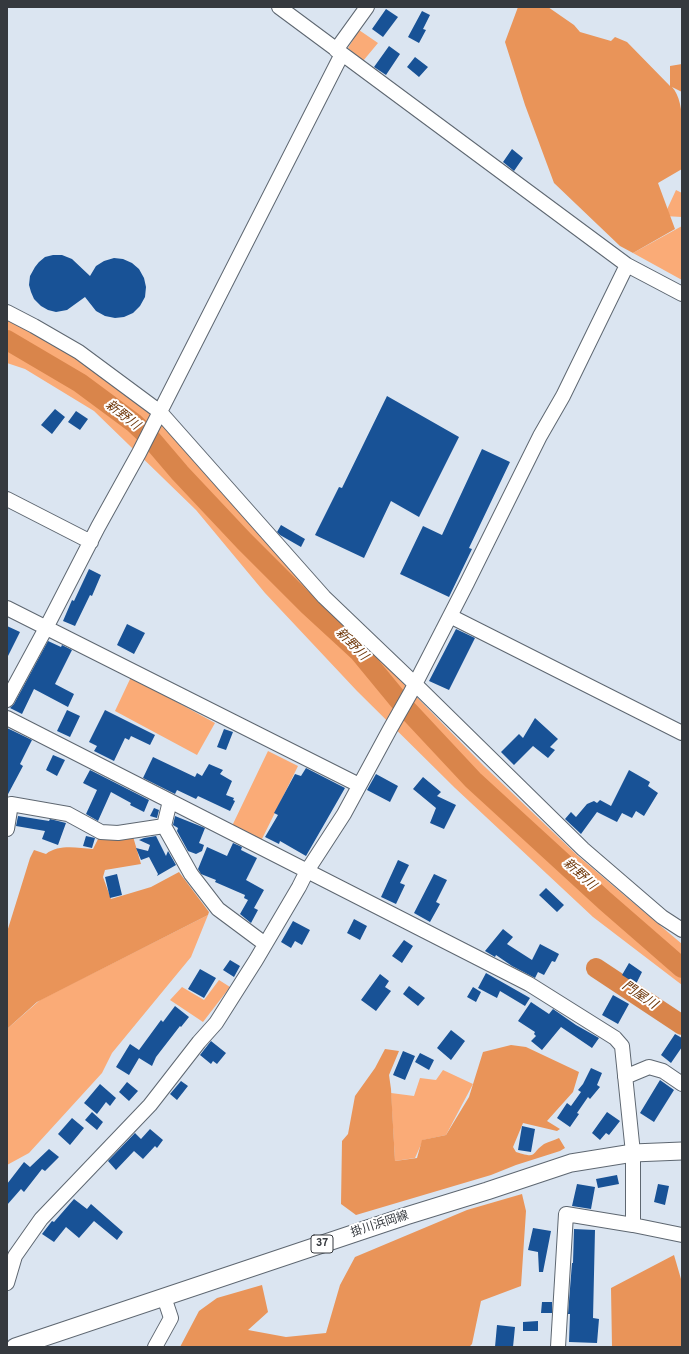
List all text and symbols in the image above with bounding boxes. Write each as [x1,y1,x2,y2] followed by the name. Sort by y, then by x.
[102,398,142,434] water label: 新野川
[332,626,370,664] water label: 新野川
[559,856,599,894] water label: 新野川
[618,979,660,1013] water label: 門屋川
[349,1209,411,1241] street label: 掛川浜岡線
[311,1235,333,1253] road number: 37

